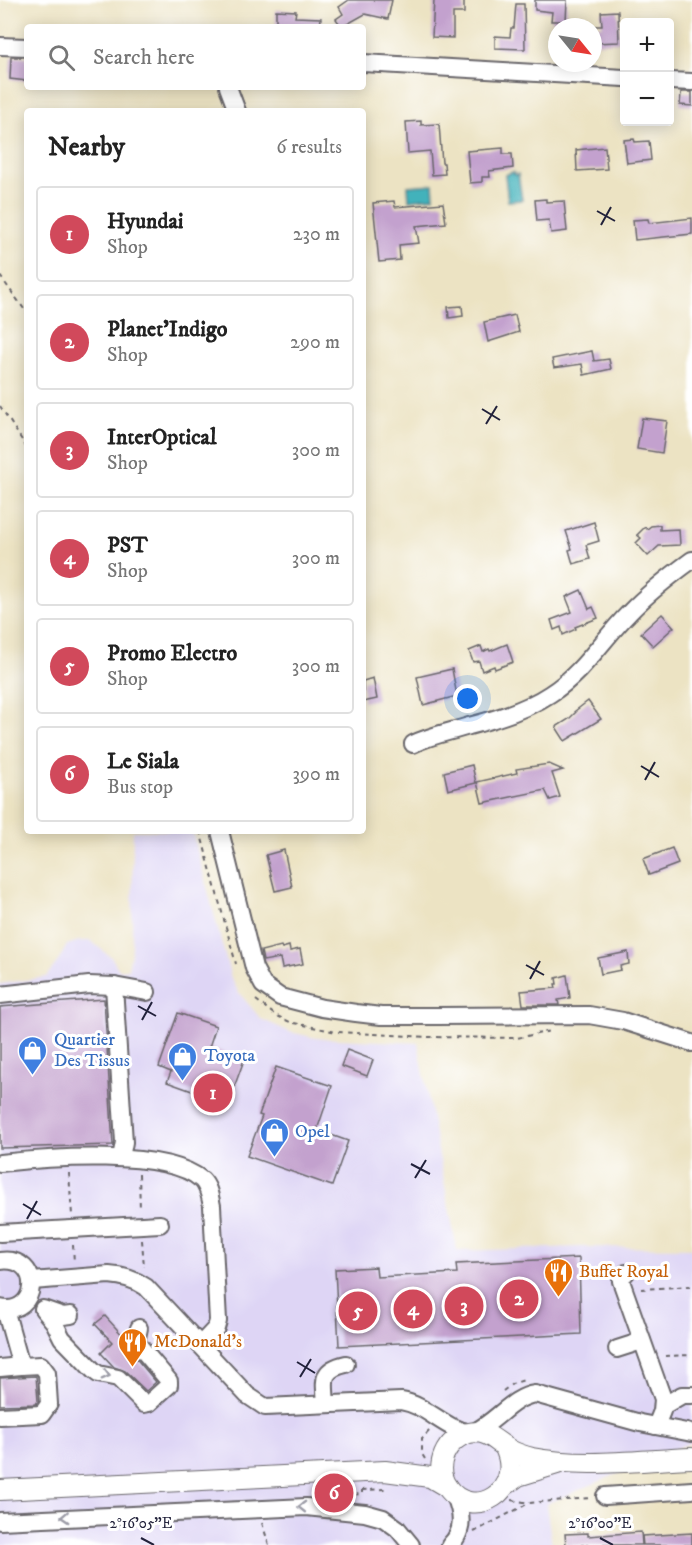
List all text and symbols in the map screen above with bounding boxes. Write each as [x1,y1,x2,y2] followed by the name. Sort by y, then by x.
[548,18,602,72] north arrow
[620,18,674,126] map controls
[620,18,674,72] button: +
[24,24,366,90] search box
[45,41,78,74] icon: search
[93,44,195,71] text: Search here
[620,72,674,126] button: −
[48,131,125,164] text: Nearby
[276,135,342,160] text: 6 results
[107,208,183,235] text: Hyundai
[66,222,73,247] text: 1
[293,222,340,247] text: 230 m
[107,235,148,260] text: Shop
[107,316,227,343] text: Planet'Indigo
[65,330,74,355] text: 2
[290,330,340,355] text: 290 m
[107,343,148,368] text: Shop
[107,424,217,451] text: InterOptical
[66,438,73,463] text: 3
[292,438,340,463] text: 300 m
[107,451,148,476] text: Shop
[107,532,148,559] text: PST
[64,546,75,571] text: 4
[292,546,340,571] text: 300 m
[107,559,148,584] text: Shop
[107,640,237,667] text: Promo Electro
[65,654,74,679] text: 5
[292,654,340,679] text: 300 m
[107,667,148,692] text: Shop
[453,684,482,713] your location
[107,748,179,775] text: Le Siala
[64,762,75,787] text: 6
[292,762,340,787] text: 390 m
[107,775,173,800] text: Bus stop
[54,1029,130,1072] place label: Quartier Des Tissus
[17,1034,49,1076] shop icon: Quartier Des Tissus
[167,1040,199,1082] shop icon: Toyota
[204,1045,255,1067] place label: Toyota
[194,1070,232,1116] pin: 1
[258,1116,290,1158] shop icon: Opel
[295,1121,330,1143] place label: Opel
[542,1256,574,1298] restaurant icon: Buffet Royal
[579,1261,669,1283] place label: Buffet Royal
[500,1276,538,1322] pin: 2
[444,1284,484,1328] pin: 3
[394,1286,432,1332] pin: 4
[338,1288,378,1334] pin: 5
[117,1326,149,1368] restaurant icon: McDonald's
[154,1331,242,1353] place label: McDonald's
[101,1367,111,1380] one-way arrow
[314,1470,354,1516] pin: 6
[297,1501,306,1513] one-way arrow
[60,1511,69,1524] one-way arrow
[110,1514,173,1533] text: 2°16'05"E
[568,1514,632,1533] text: 2°16'00"E

